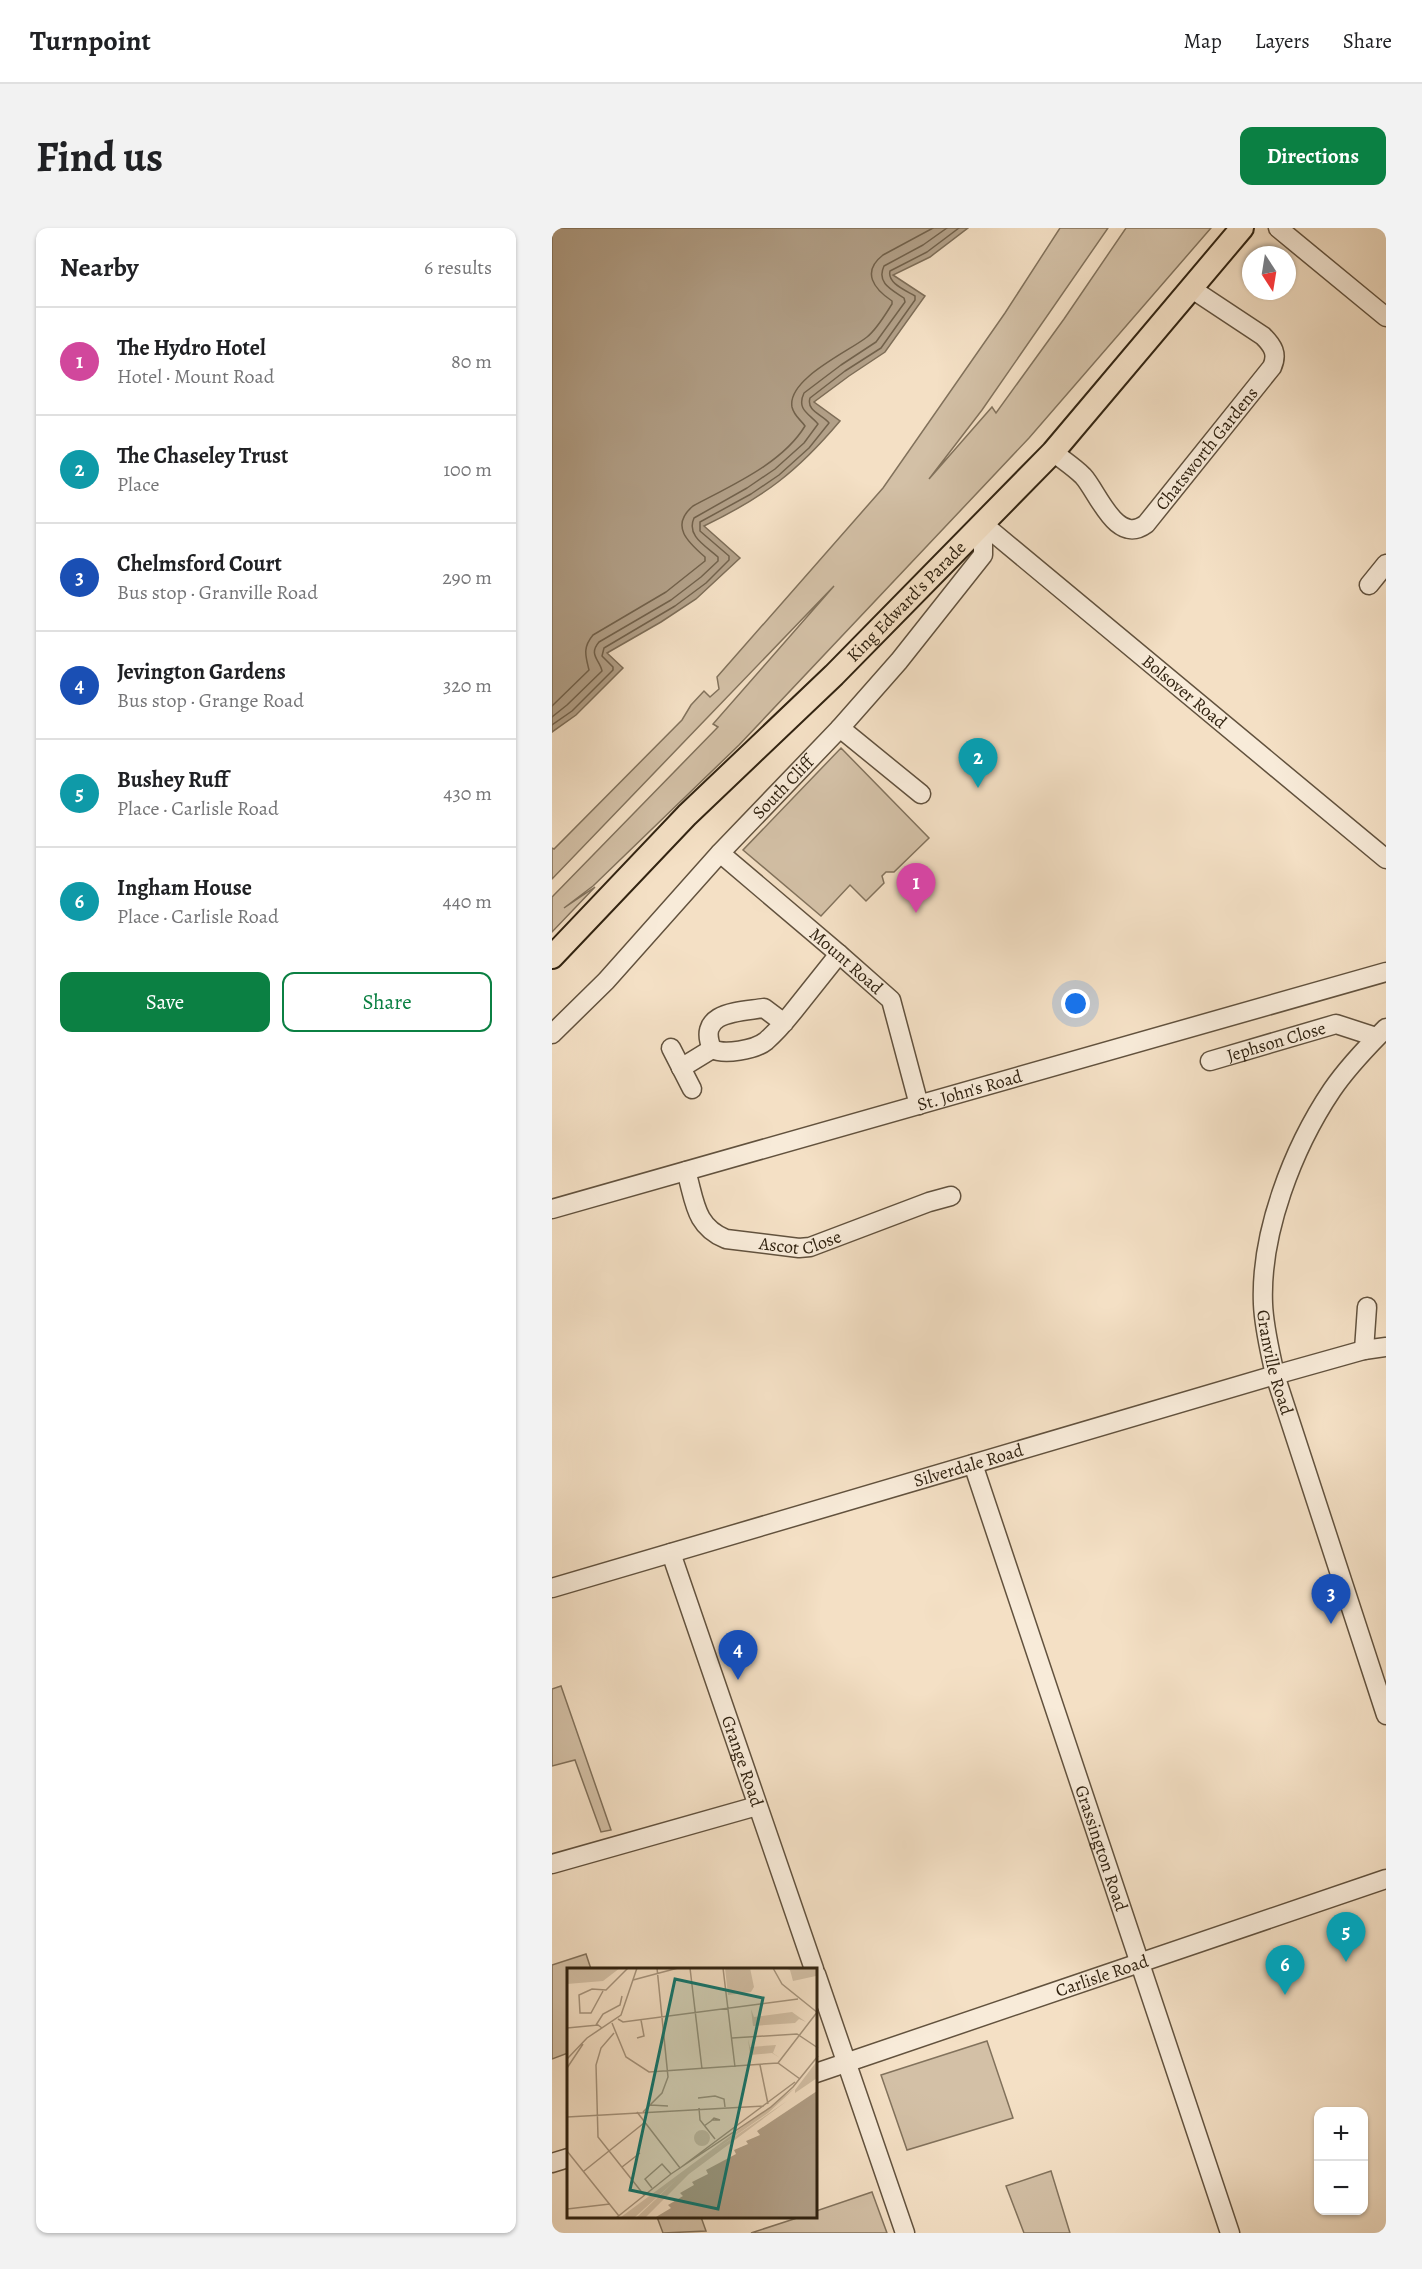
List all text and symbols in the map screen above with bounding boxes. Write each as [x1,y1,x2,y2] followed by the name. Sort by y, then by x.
[30,22,151,60] text: Turnpoint
[1183,27,1222,55] text: Map
[1255,27,1310,55] text: Layers
[1343,27,1392,55] text: Share
[1240,127,1386,185] button: Directions
[36,128,163,185] text: Find us
[1242,246,1296,300] north arrow
[60,250,139,285] text: Nearby
[424,254,492,281] text: 6 results
[117,333,266,363] text: The Hydro Hotel
[76,348,83,375] text: 1
[451,348,492,375] text: 80 m
[117,363,274,390] text: Hotel · Mount Road
[1150,382,1263,515] street label: Chatsworth Gardens
[117,441,288,471] text: The Chaseley Trust
[75,456,84,483] text: 2
[443,456,492,483] text: 100 m
[117,471,159,498] text: Place
[841,536,971,667] street label: King Edward's Parade
[117,549,282,579] text: Chelmsford Court
[75,564,84,591] text: 3
[442,564,492,591] text: 290 m
[117,579,318,606] text: Bus stop · Granville Road
[1137,649,1232,734] street label: Bolsover Road
[117,657,286,687] text: Jevington Gardens
[75,672,84,699] text: 4
[443,672,492,699] text: 320 m
[117,687,304,714] text: Bus stop · Grange Road
[958,738,998,788] pin: 2
[747,748,821,824] street label: South Cliff
[117,765,228,795] text: Bushey Ruff
[75,780,84,807] text: 5
[443,780,492,807] text: 430 m
[117,795,279,822] text: Place · Carlisle Road
[896,864,936,913] pin: 1
[117,873,252,903] text: Ingham House
[75,888,84,915] text: 6
[443,888,492,915] text: 440 m
[117,903,279,930] text: Place · Carlisle Road
[804,922,889,1000] street label: Mount Road
[60,972,270,1032] button: Save
[282,972,492,1032] button: Share
[1061,989,1090,1018] your location
[1224,1016,1329,1067] street label: Jephson Close
[914,1064,1025,1117] street label: St. John's Road
[757,1224,845,1260] street label: Ascot Close
[1251,1309,1299,1418] street label: Granville Road
[911,1438,1026,1493] street label: Silverdale Road
[1312,1574,1350,1624] pin: 3
[718,1630,758,1680] pin: 4
[716,1712,769,1810] street label: Grange Road
[1069,1782,1134,1914] street label: Grassington Road
[1326,1912,1366,1962] pin: 5
[1266,1946,1304,1995] pin: 6
[1052,1949,1152,2003] street label: Carlisle Road
[567,1968,818,2218] inset map
[1314,2107,1368,2215] map controls
[1314,2107,1368,2161] button: +
[1314,2161,1368,2215] button: −

